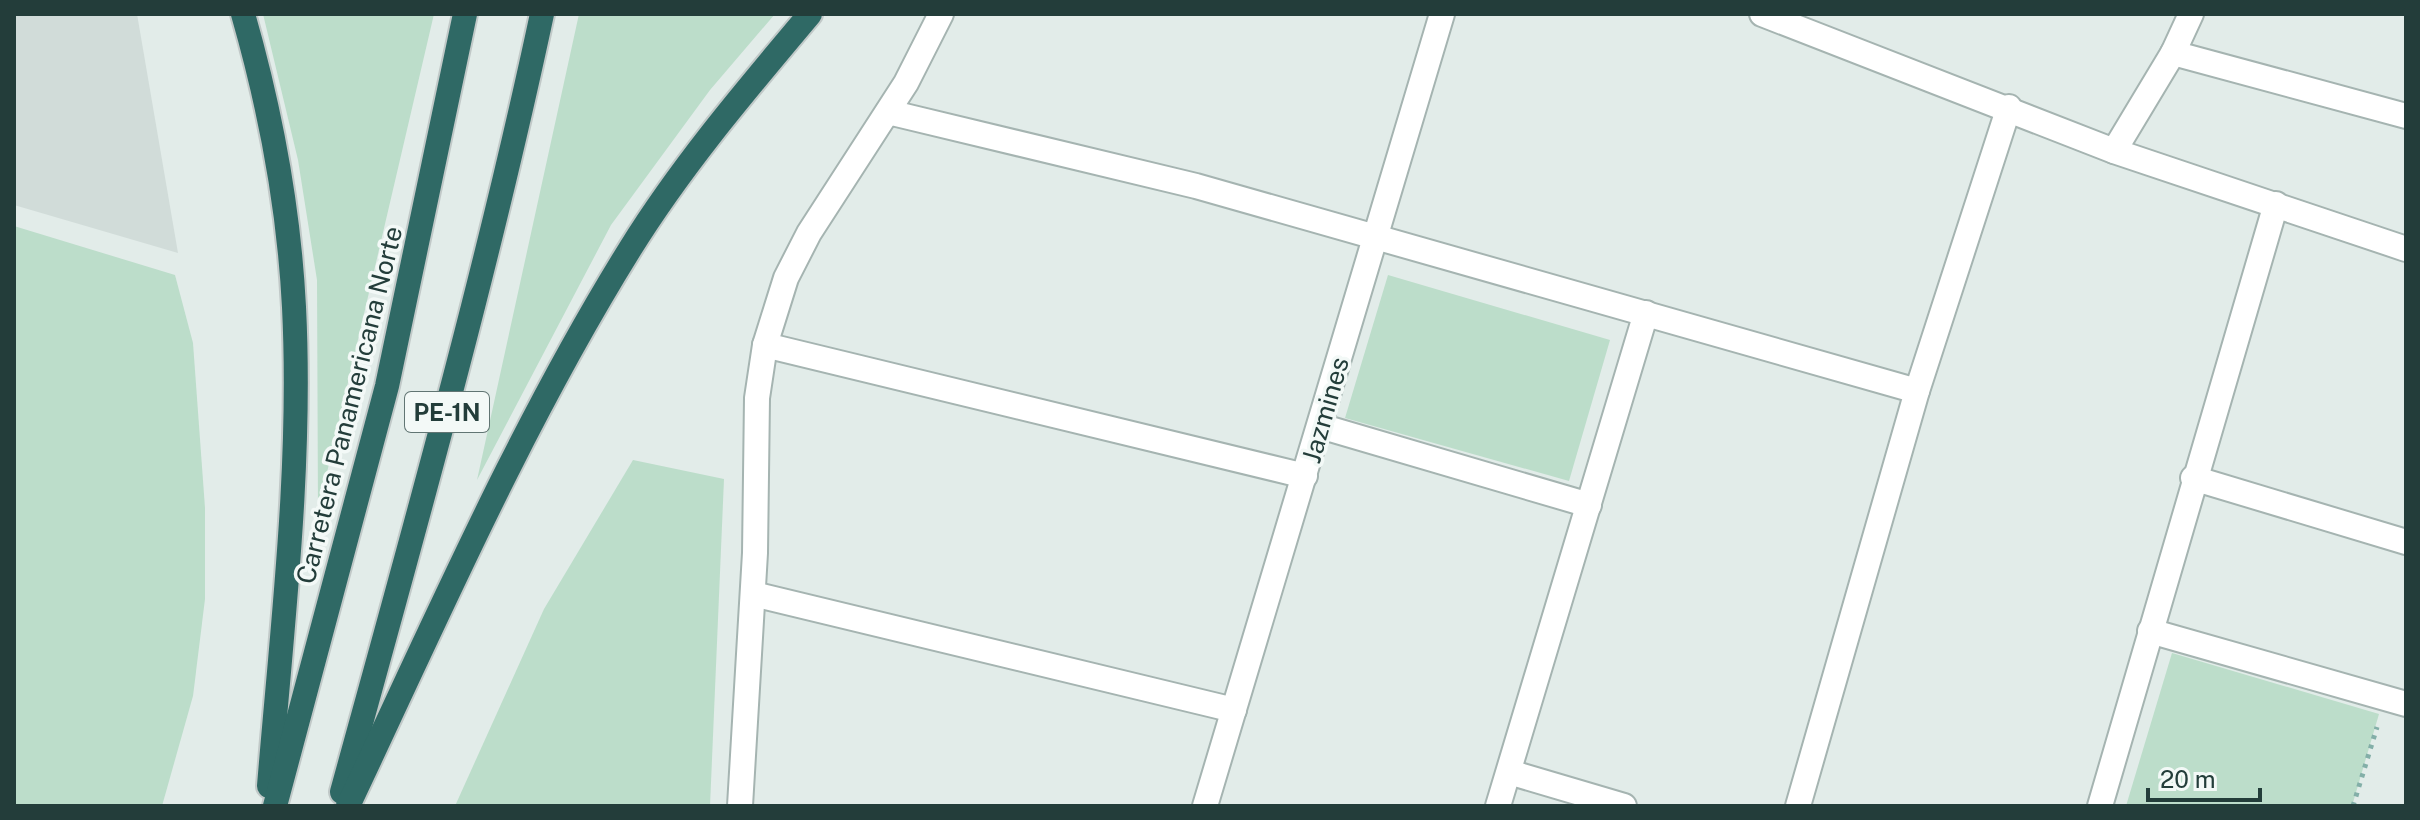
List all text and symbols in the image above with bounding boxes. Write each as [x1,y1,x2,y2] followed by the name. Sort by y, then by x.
[290,223,408,587] street label: Carretera Panamericana Norte
[1295,353,1355,467] street label: Jazmines
[405,392,489,432] road number: PE-1N
[2148,752,2260,802] scale bar
[2160,765,2216,793] text: 20 m

